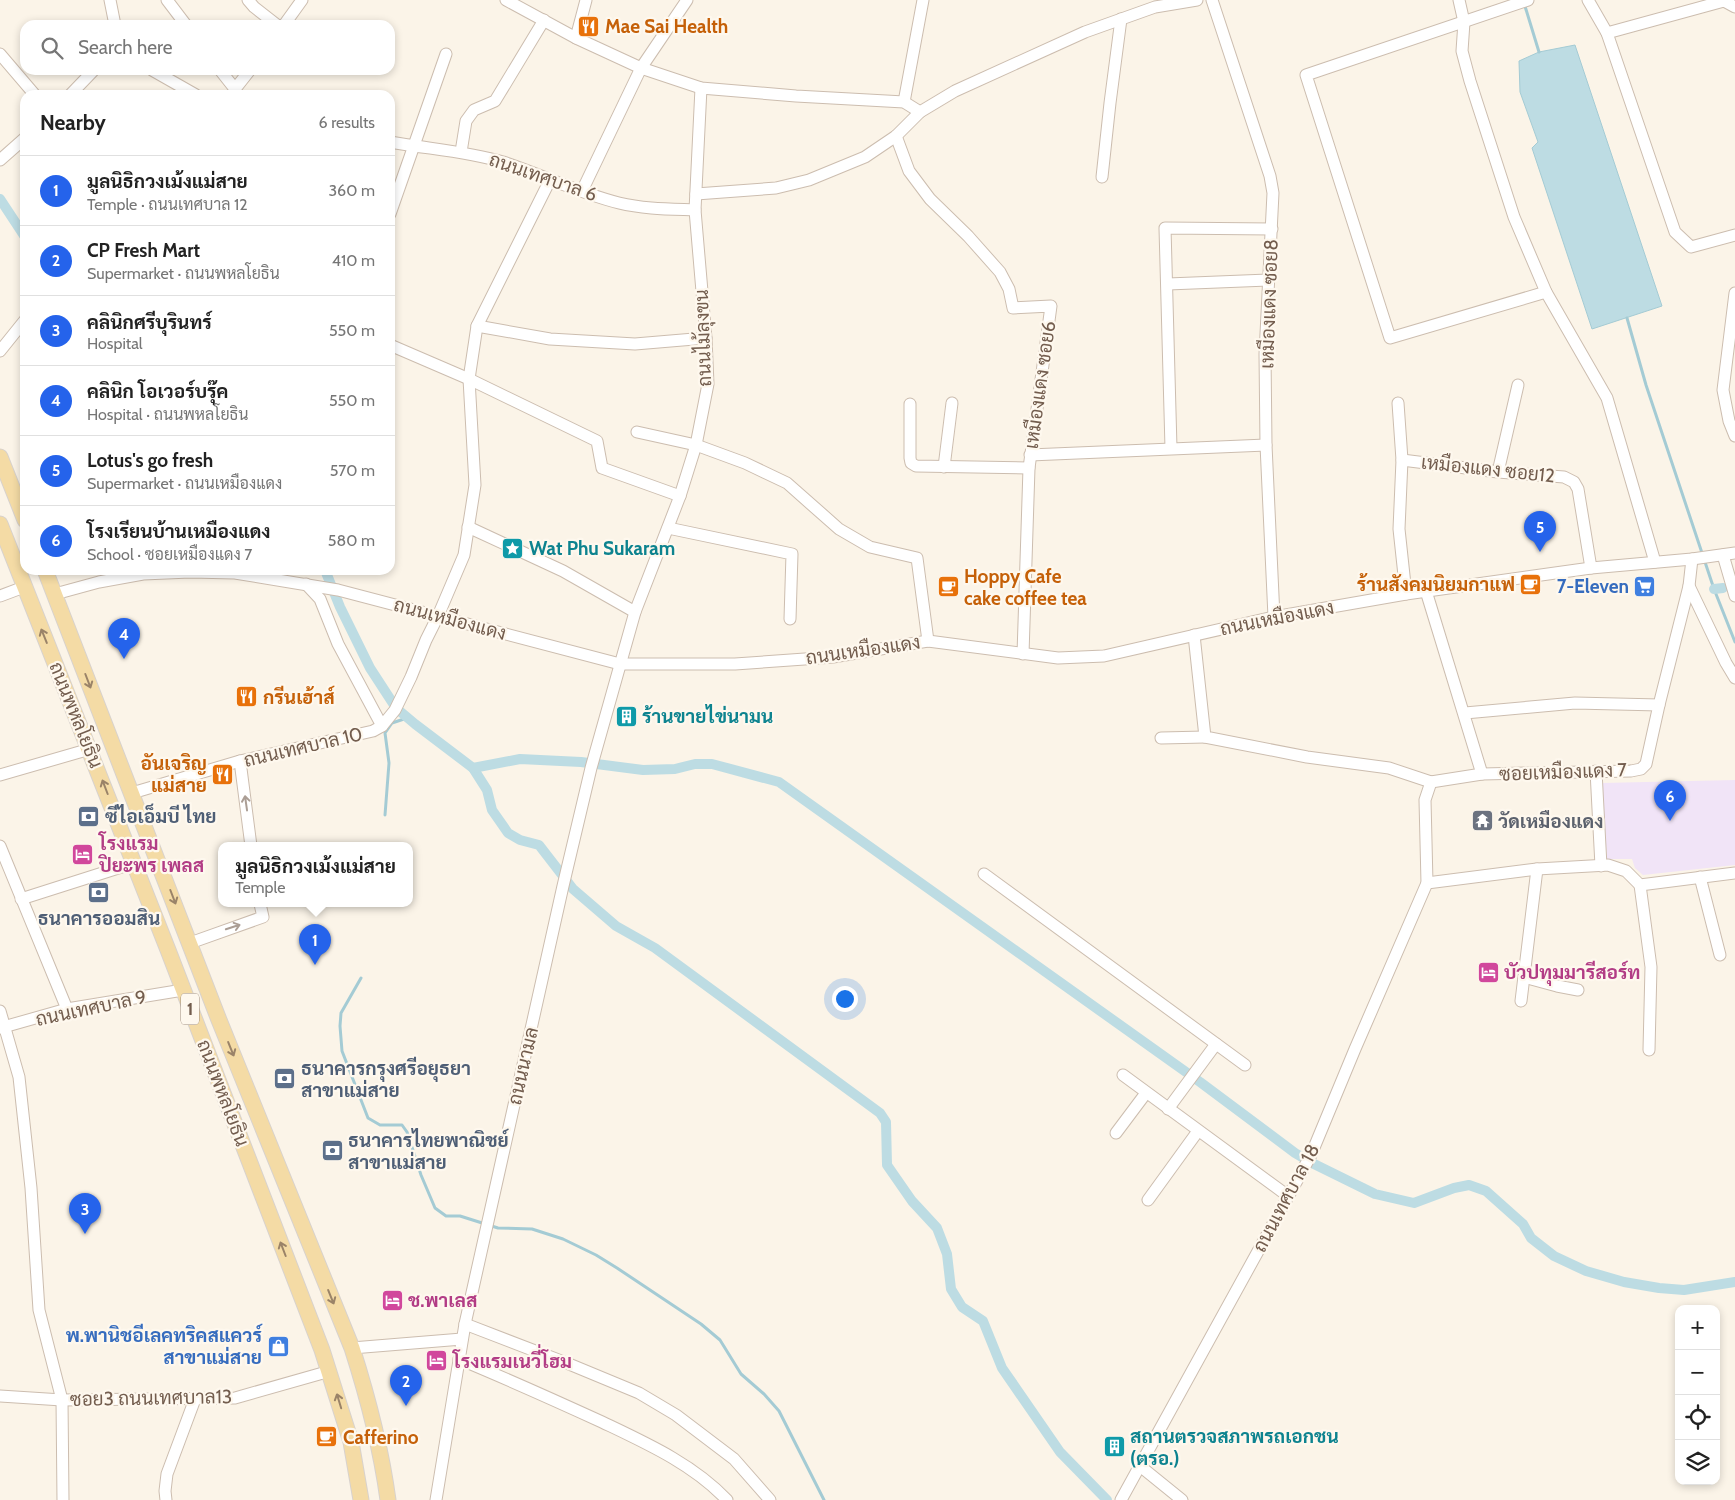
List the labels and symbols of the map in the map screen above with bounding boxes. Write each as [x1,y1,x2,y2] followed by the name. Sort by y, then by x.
[577,14,601,38] restaurant icon: Mae Sai Health
[605,15,728,38] place label: Mae Sai Health
[486,148,600,206] street label: ถนนเทศบาล 6
[1255,239,1283,369] street label: เหมืองแดง ซอย8
[689,289,717,387] street label: ถนนไม้ลุงขน
[1020,319,1060,451] street label: เหมืองแดง ซอย6
[1420,451,1556,487] street label: เหมืองแดง ซอย12
[1524,511,1556,552] pin: 5
[501,536,525,560] place icon: Wat Phu Sukaram
[529,537,675,560] place label: Wat Phu Sukaram
[964,565,1087,610] place label: Hoppy Cafe cake coffee tea
[1519,572,1543,596] cafe icon: ร้านสังคมนิยมกาแฟ
[1357,573,1515,596] place label: ร้านสังคมนิยมกาแฟ
[1633,574,1657,598] supermarket icon: 7-Eleven
[936,575,960,599] cafe icon: Hoppy Cafe cake coffee tea
[1557,575,1629,598] place label: 7-Eleven
[391,593,509,645] street label: ถนนเหมืองแดง
[1218,596,1336,640] street label: ถนนเหมืองแดง
[108,618,140,659] pin: 4
[39,629,49,644] one-way arrow
[804,631,922,669] street label: ถนนเหมืองแดง
[44,658,109,771] street label: ถนนพหลโยธิน
[85,673,94,688] one-way arrow
[235,685,259,709] restaurant icon: กรีนเฮ้าส์
[263,685,336,709] place label: กรีนเฮ้าส์
[614,704,638,728] building icon: ร้านขายไข่นามน
[642,704,773,728] place label: ร้านขายไข่นามน
[241,722,365,772] street label: ถนนเทศบาล 10
[141,752,207,797] place label: อันเจริญ แม่สาย
[1499,758,1628,786] street label: ซอยเหมืองแดง 7
[211,762,235,786] restaurant icon: อันเจริญ แม่สาย
[99,780,109,795] one-way arrow
[1654,780,1686,821] pin: 6
[240,796,250,812] one-way arrow
[105,803,216,828] place label: ซีไอเอ็มบี ไทย
[77,804,101,828] bank icon: ซีไอเอ็มบี ไทย
[1470,809,1494,833] temple icon: วัดเหมืองแดง
[1498,810,1603,833] place label: วัดเหมืองแดง
[98,831,204,877] place label: โรงแรม ปิยะพร เพลส
[71,842,95,866] hotel icon: โรงแรม ปิยะพร เพลส
[87,880,111,904] bank icon: ธนาคารออมสิน
[168,889,178,904] one-way arrow
[38,907,160,930] place label: ธนาคารออมสิน
[225,922,240,931] one-way arrow
[299,924,331,965] pin: 1
[1476,960,1500,984] hotel icon: บัวปทุมมารีสอร์ท
[1504,960,1640,987] place label: บัวปทุมมารีสอร์ท
[34,985,148,1031] street label: ถนนเทศบาล 9
[832,986,858,1012] your location
[181,994,199,1024] road number: 1
[503,1025,543,1107] street label: ถนนนามล
[192,1036,255,1150] street label: ถนนพหลโยธิน
[227,1041,237,1056] one-way arrow
[301,1056,471,1102] place label: ธนาคารกรุงศรีอยุธยา สาขาแม่สาย
[273,1067,297,1091] bank icon: ธนาคารกรุงศรีอยุธยา สาขาแม่สาย
[348,1128,510,1174] place label: ธนาคารไทยพาณิชย์ สาขาแม่สาย
[320,1139,344,1163] bank icon: ธนาคารไทยพาณิชย์ สาขาแม่สาย
[1248,1140,1324,1256] street label: ถนนเทศบาล 18
[69,1193,101,1234] pin: 3
[278,1242,287,1257] one-way arrow
[380,1288,404,1312] hotel icon: ช.พาเลส
[327,1289,337,1304] one-way arrow
[408,1289,477,1312] place label: ช.พาเลส
[66,1323,263,1369] place label: พ.พานิชอีเลคทริคสแควร์ สาขาแม่สาย
[266,1334,290,1358] shop icon: พ.พานิชอีเลคทริคสแควร์ สาขาแม่สาย
[452,1344,572,1373] place label: โรงแรมเนวี่โฮม
[425,1349,449,1373] hotel icon: โรงแรมเนวี่โฮม
[390,1365,422,1406] pin: 2
[70,1385,232,1411] street label: ซอย3 ถนนเทศบาล13
[333,1394,343,1410] one-way arrow
[315,1425,339,1449] cafe icon: Cafferino
[1130,1425,1339,1470] place label: สถานตรวจสภาพรถเอกชน (ตรอ.)
[343,1426,419,1449] place label: Cafferino
[1102,1435,1126,1459] building icon: สถานตรวจสภาพรถเอกชน (ตรอ.)

